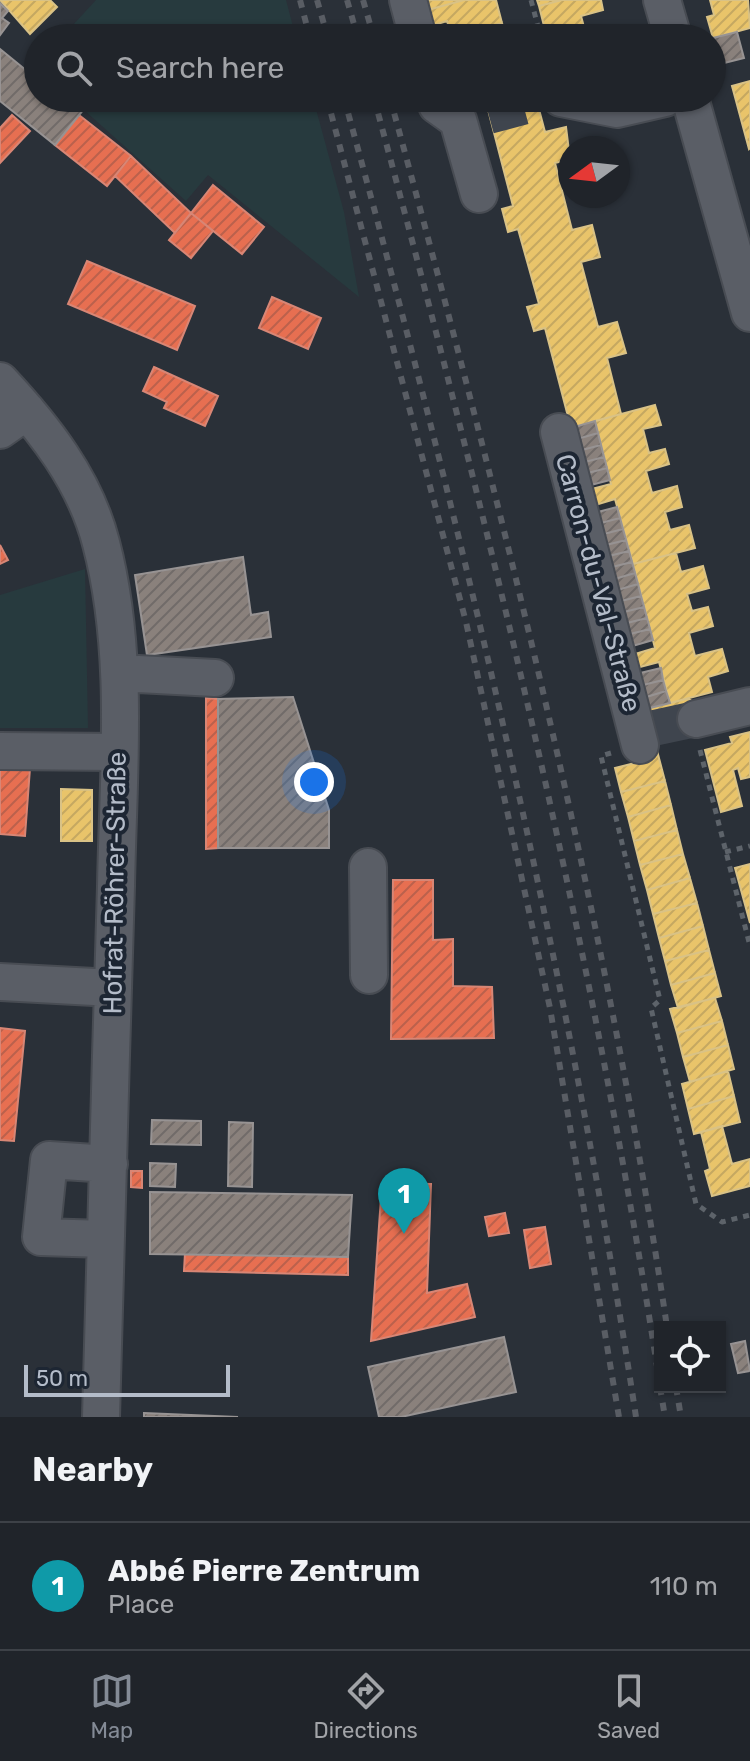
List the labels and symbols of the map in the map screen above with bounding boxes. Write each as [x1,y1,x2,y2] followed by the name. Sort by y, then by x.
[558,136,630,208] north arrow
[549,451,647,715] street label: Carron-du-Val-Straße
[97,751,133,1015] street label: Hofrat-Röhrer-Straße
[294,762,334,802] your location
[378,1168,430,1234] pin: 1
[24,1361,230,1397] scale bar

